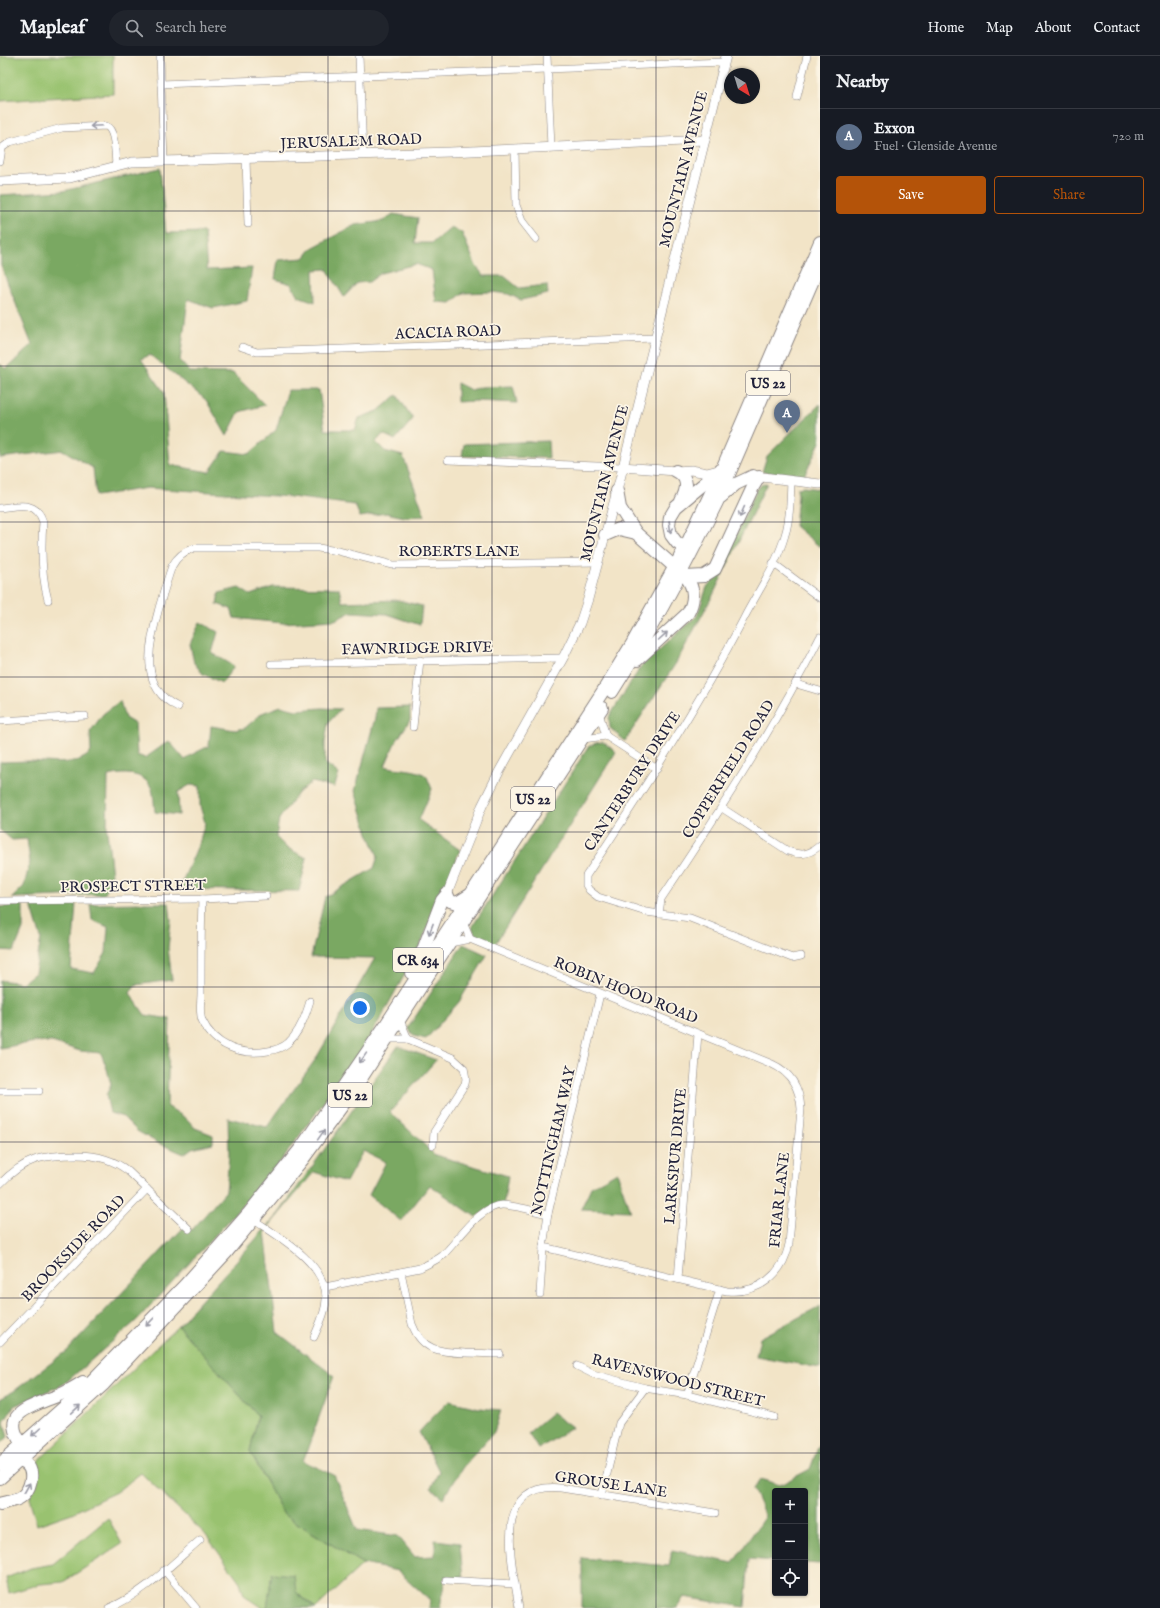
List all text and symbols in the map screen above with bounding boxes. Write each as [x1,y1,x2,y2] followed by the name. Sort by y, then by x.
[109,10,389,46] search box
[20,16,85,40] text: Mapleaf
[123,17,145,39] icon: search
[155,18,227,37] text: Search here
[928,19,964,37] text: Home
[986,19,1013,37] text: Map
[1035,19,1071,37] text: About
[1093,19,1140,37] text: Contact
[724,68,760,104] north arrow
[836,72,889,93] text: Nearby
[655,89,712,250] street label: MOUNTAIN AVENUE
[874,119,915,138] text: Exxon
[90,122,103,130] one-way arrow
[845,128,853,145] text: A
[1113,128,1144,145] text: 720 m
[278,130,422,154] street label: JERUSALEM ROAD
[874,138,997,155] text: Fuel · Glenside Avenue
[836,176,986,214] button: Save
[994,176,1144,214] button: Share
[393,321,502,344] street label: ACACIA ROAD
[746,371,790,395] road number: US 22
[774,400,800,433] pin: A
[576,403,633,564] street label: MOUNTAIN AVENUE
[738,505,745,517] one-way arrow
[666,520,674,533] one-way arrow
[399,542,519,561] street label: ROBERTS LANE
[658,632,668,641] one-way arrow
[341,638,493,659] street label: FAWNRIDGE DRIVE
[678,696,779,842] street label: COPPERFIELD ROAD
[580,708,685,855] street label: CANTERBURY DRIVE
[511,787,555,811] road number: US 22
[60,876,206,897] street label: PROSPECT STREET
[427,923,435,935] one-way arrow
[393,948,443,972] road number: CR 634
[551,953,701,1028] street label: ROBIN HOOD ROAD
[350,998,370,1018] your location
[359,1052,367,1063] one-way arrow
[527,1064,580,1218] street label: NOTTINGHAM WAY
[328,1083,372,1107] road number: US 22
[660,1087,691,1225] street label: LARKSPUR DRIVE
[317,1130,325,1141] one-way arrow
[765,1151,794,1249] street label: FRIAR LANE
[17,1191,129,1306] street label: BROOKSIDE ROAD
[145,1317,155,1327] one-way arrow
[590,1350,766,1411] street label: RAVENSWOOD STREET
[71,1405,81,1414] one-way arrow
[31,1427,42,1436] one-way arrow
[553,1467,668,1502] street label: GROUSE LANE
[24,1482,32,1494] one-way arrow
[772,1488,808,1596] map controls
[772,1488,808,1524] button: +
[772,1524,808,1560] button: −
[772,1560,808,1596] button: locate

